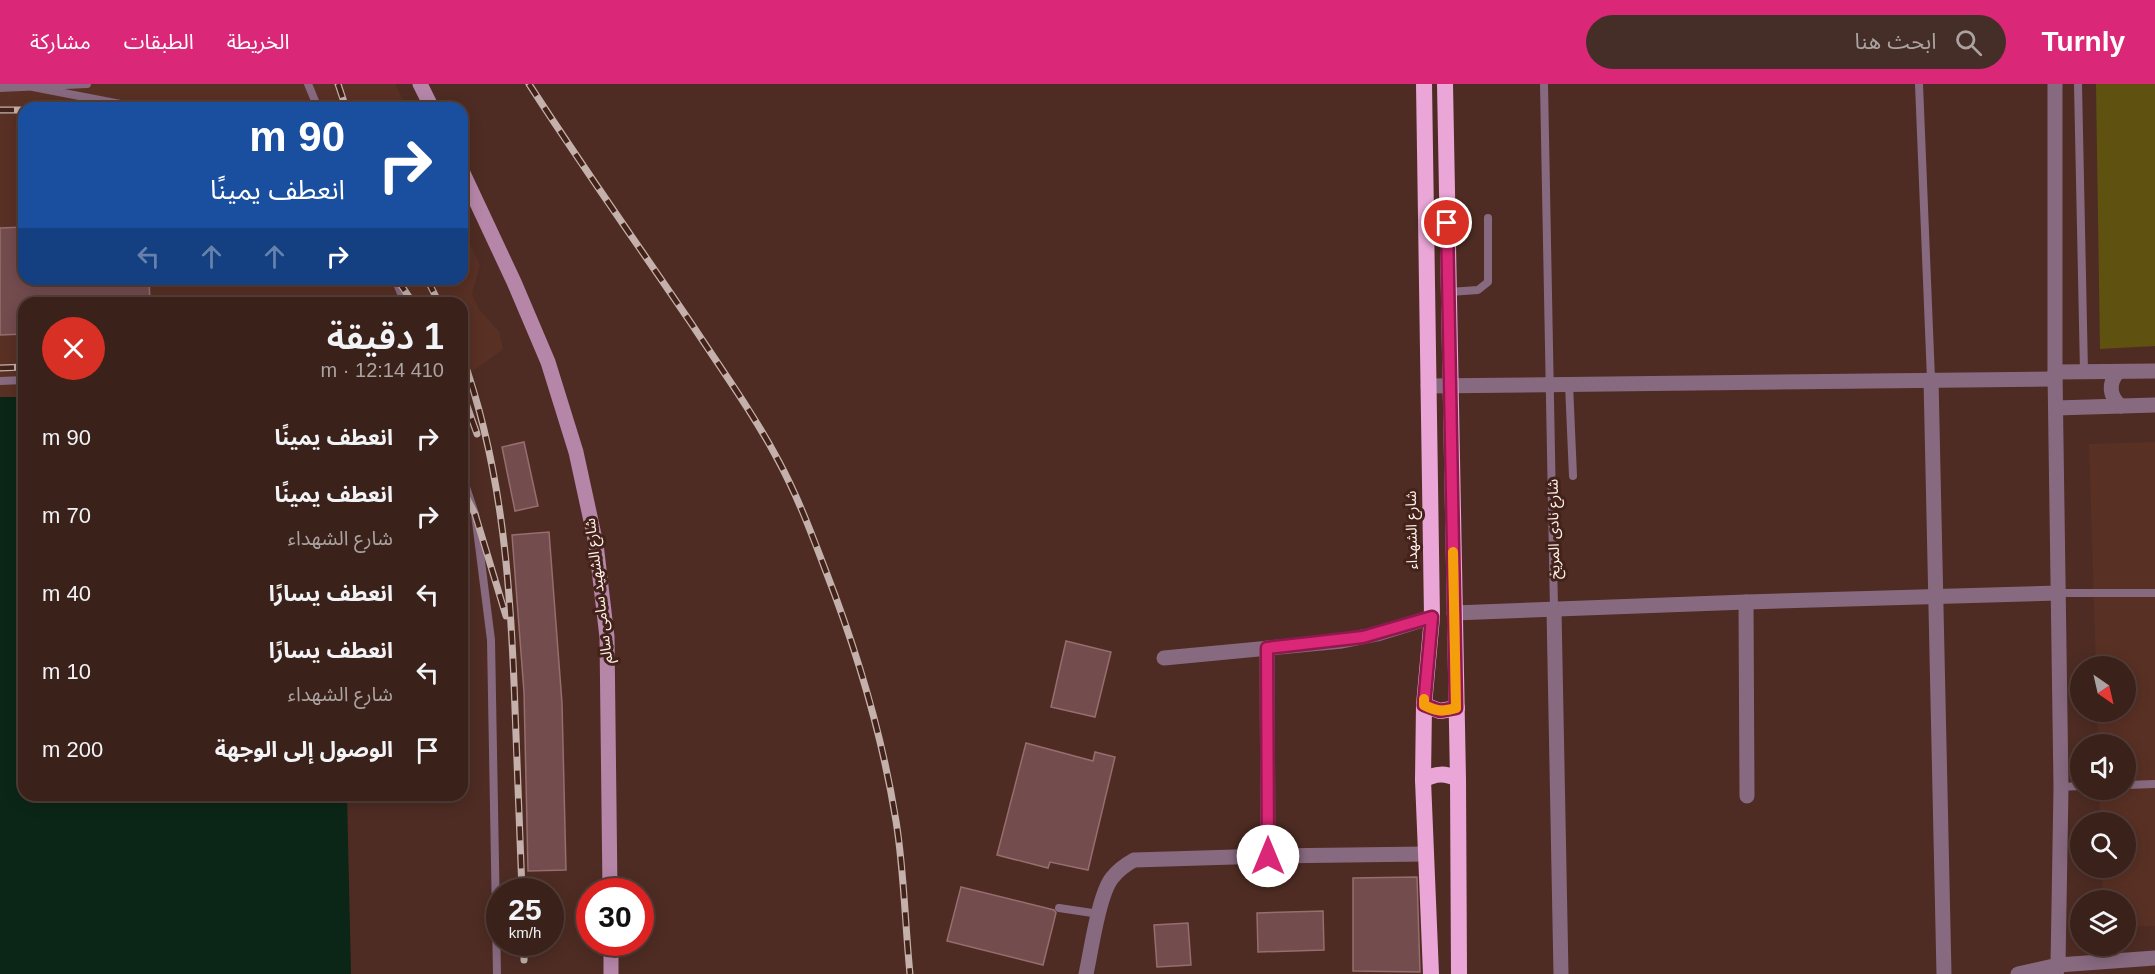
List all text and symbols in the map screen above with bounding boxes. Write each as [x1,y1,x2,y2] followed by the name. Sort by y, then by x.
[1586,15,2006,69] search box
[1952,26,1985,59] icon: search
[2042,26,2125,57] text: Turnly
[1855,29,1937,54] text: ابحث هنا
[30,30,91,53] text: مشاركة
[124,30,194,53] text: الطبقات
[227,30,290,53] text: الخريطة
[249,113,345,160] text: 90 m
[366,126,444,204] icon: right
[210,175,345,205] text: انعطف يمينًا
[1421,197,1472,248] pin
[1430,206,1463,239] icon: arrive
[132,240,165,273] icon: left
[195,240,228,273] icon: ahead
[258,240,291,273] icon: ahead
[321,240,354,273] icon: right
[327,316,444,357] text: 1 دقيقة
[42,317,105,380] button: close
[321,359,444,381] text: 410 m · 12:14
[411,422,444,455] icon: right
[42,425,91,450] text: 90 m
[274,425,393,450] text: انعطف يمينًا
[1544,478,1566,579] street label: شارع نادى المريخ
[274,482,393,507] text: انعطف يمينًا
[1402,490,1424,570] street label: شارع الشهداء
[411,500,444,533] icon: right
[42,503,91,528] text: 70 m
[581,516,619,665] street label: شارع الشهيد سامى سالم
[288,527,393,549] text: شارع الشهداء
[411,578,444,611] icon: left
[42,581,91,606] text: 40 m
[269,581,393,606] text: انعطف يسارًا
[269,638,393,663] text: انعطف يسارًا
[411,656,444,689] icon: left
[2070,656,2136,722] north arrow
[2070,656,2136,956] map controls
[42,659,91,684] text: 10 m
[288,683,393,705] text: شارع الشهداء
[411,734,444,767] icon: arrive
[2070,734,2136,800] button: sound
[42,737,103,762] text: 200 m
[215,737,393,762] text: الوصول إلى الوجهة
[2070,812,2136,878] button: search
[1236,824,1300,888] position arrow
[576,878,654,956] speed limit sign: 30
[2070,890,2136,956] button: layers
[508,893,542,926] text: 25
[509,924,541,941] text: km/h

